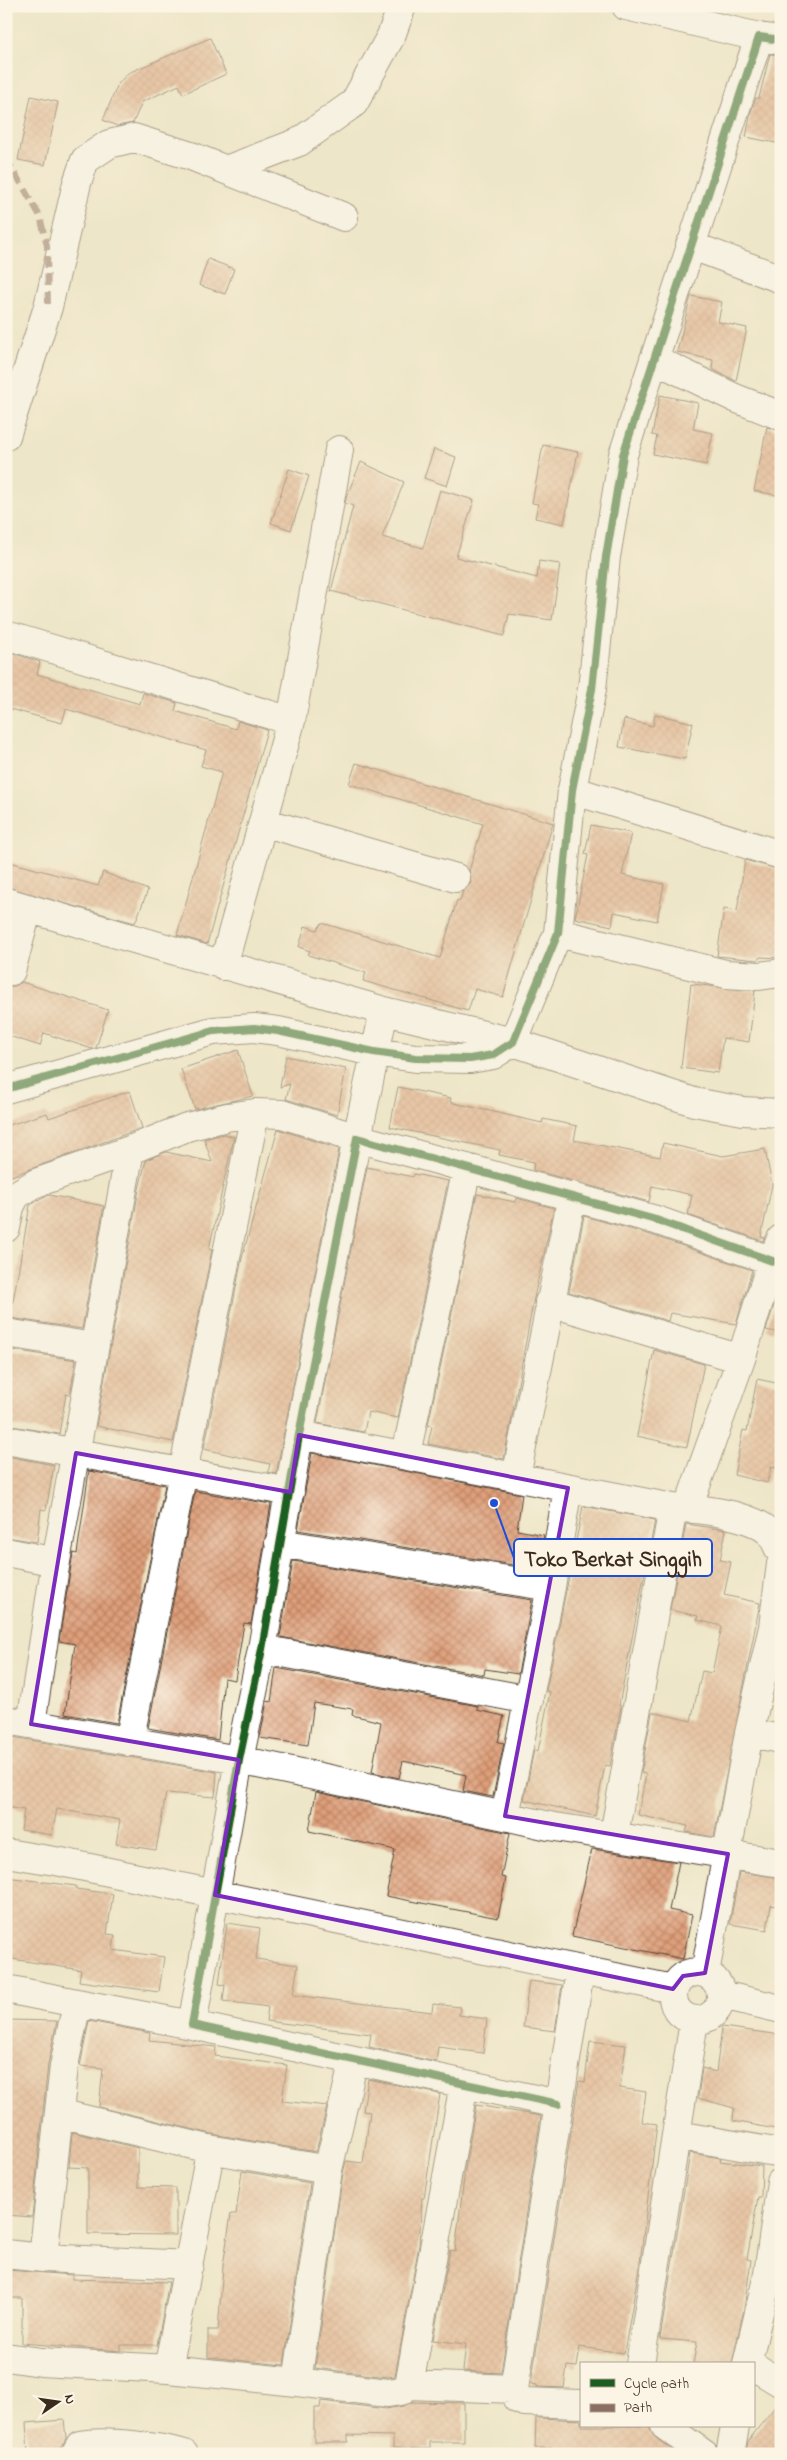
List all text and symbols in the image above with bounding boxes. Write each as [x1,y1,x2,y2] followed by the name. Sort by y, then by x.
[514,1539,712,1576] callout: Toko Berkat Singgih
[524,1545,702,1578] text: Toko Berkat Singgih
[580,2362,754,2428] legend
[624,2373,689,2396] text: Cycle path
[32,2378,82,2428] north arrow
[58,2392,80,2406] text: N
[624,2397,652,2419] text: Path

